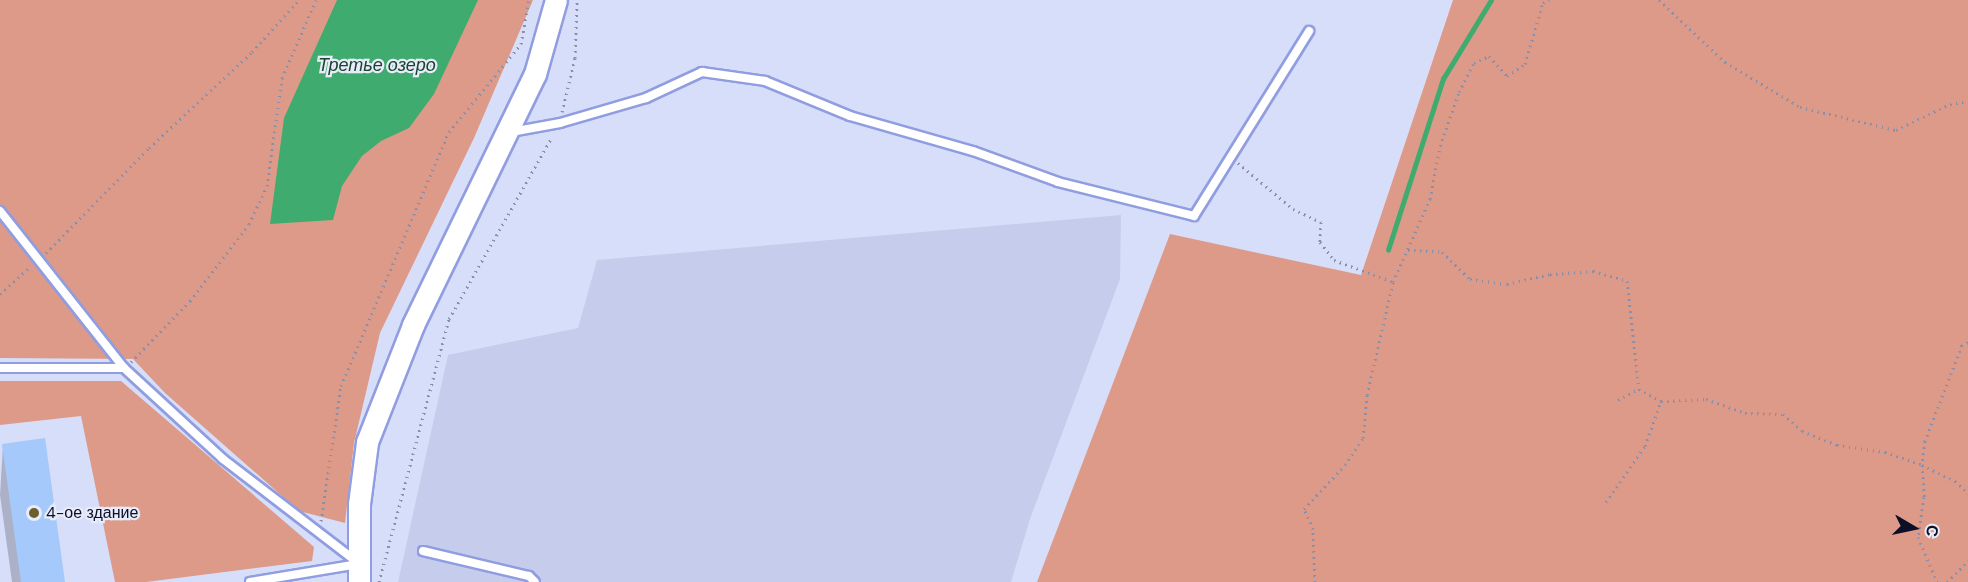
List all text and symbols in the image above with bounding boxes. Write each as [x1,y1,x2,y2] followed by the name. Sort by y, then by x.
[318,54,436,76] water label: Третье озеро
[1884,498,1944,558] north arrow
[46,503,138,523] place label: 4-ое здание
[27,506,41,520] marker: 4-ое здание
[1921,524,1944,538] text: С

